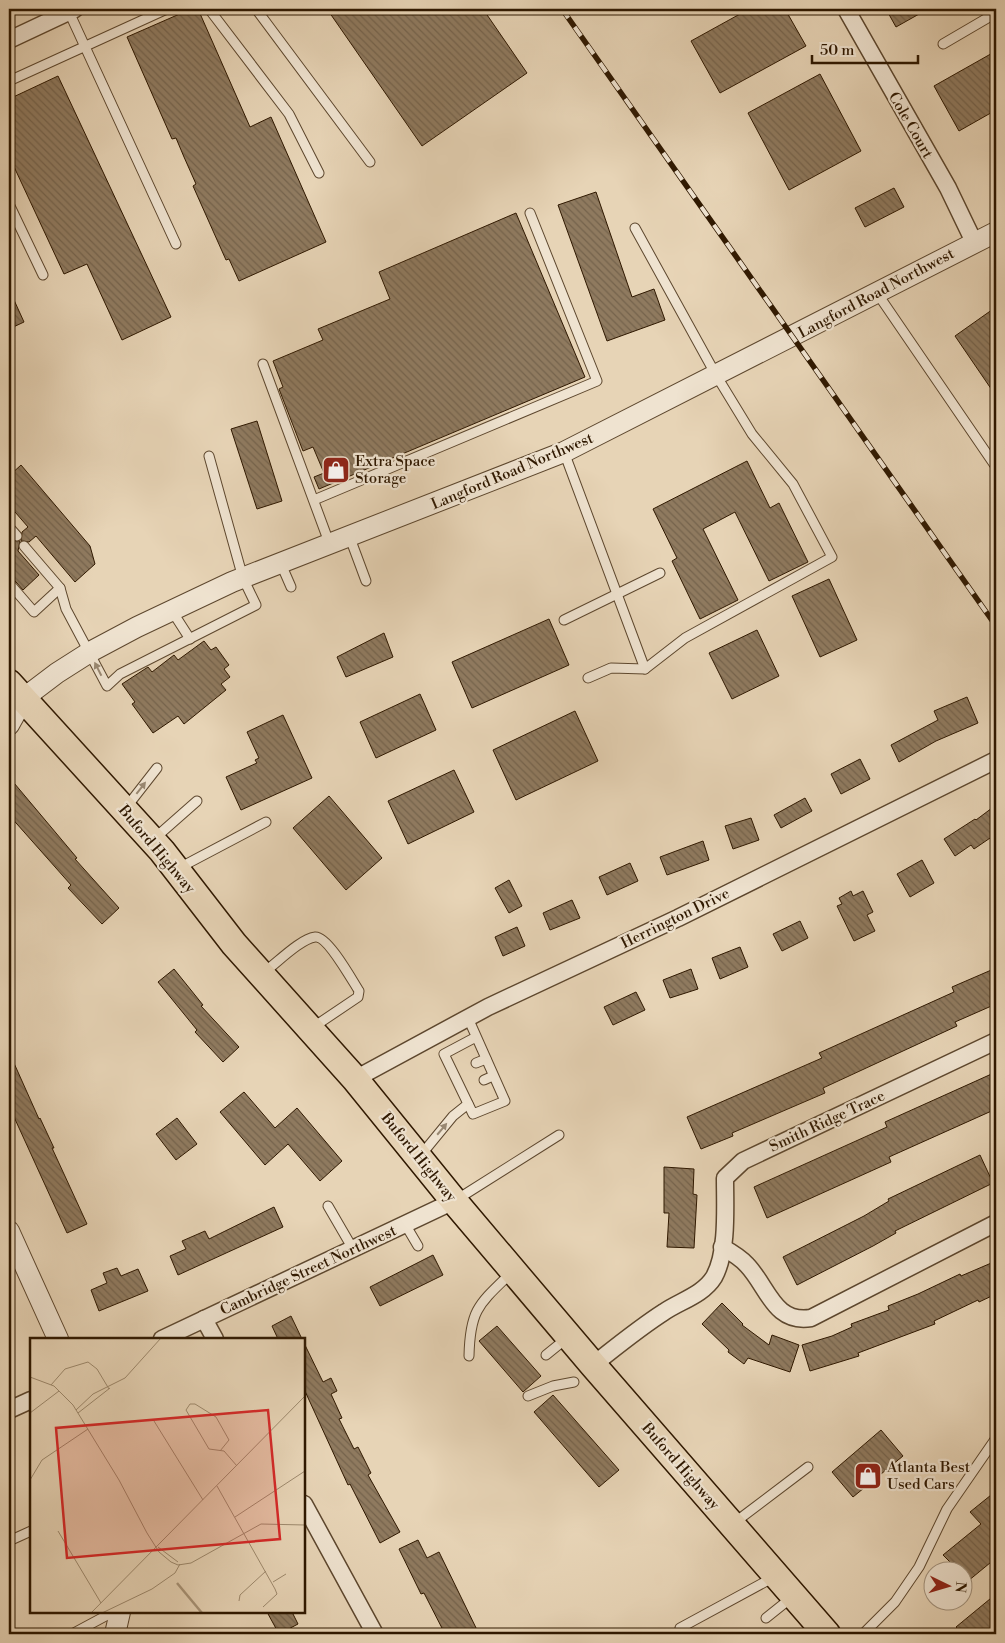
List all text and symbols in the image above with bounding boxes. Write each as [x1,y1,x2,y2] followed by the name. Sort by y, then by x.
[812,32,919,64] scale bar
[820,41,854,60] text: 50 m
[884,89,937,162] street label: Cole Court
[795,244,958,343] street label: Langford Road Northwest
[428,428,597,514] street label: Langford Road Northwest
[355,452,435,488] place label: Extra Space Storage
[321,455,351,485] shop icon: Extra Space Storage
[94,662,102,676] one-way arrow
[136,782,147,795] one-way arrow
[114,801,200,898] street label: Buford Highway
[618,884,733,953] street label: Herrington Drive
[766,1086,888,1157] street label: Smith Ridge Trace
[376,1108,461,1206] street label: Buford Highway
[436,1123,447,1135] one-way arrow
[217,1221,400,1320] street label: Cambridge Street Northwest
[30,1338,305,1613] inset map
[637,1418,724,1514] street label: Buford Highway
[886,1458,971,1494] place label: Atlanta Best Used Cars
[853,1461,883,1491] shop icon: Atlanta Best Used Cars
[922,1560,972,1610] north arrow
[951,1581,969,1593] text: N

